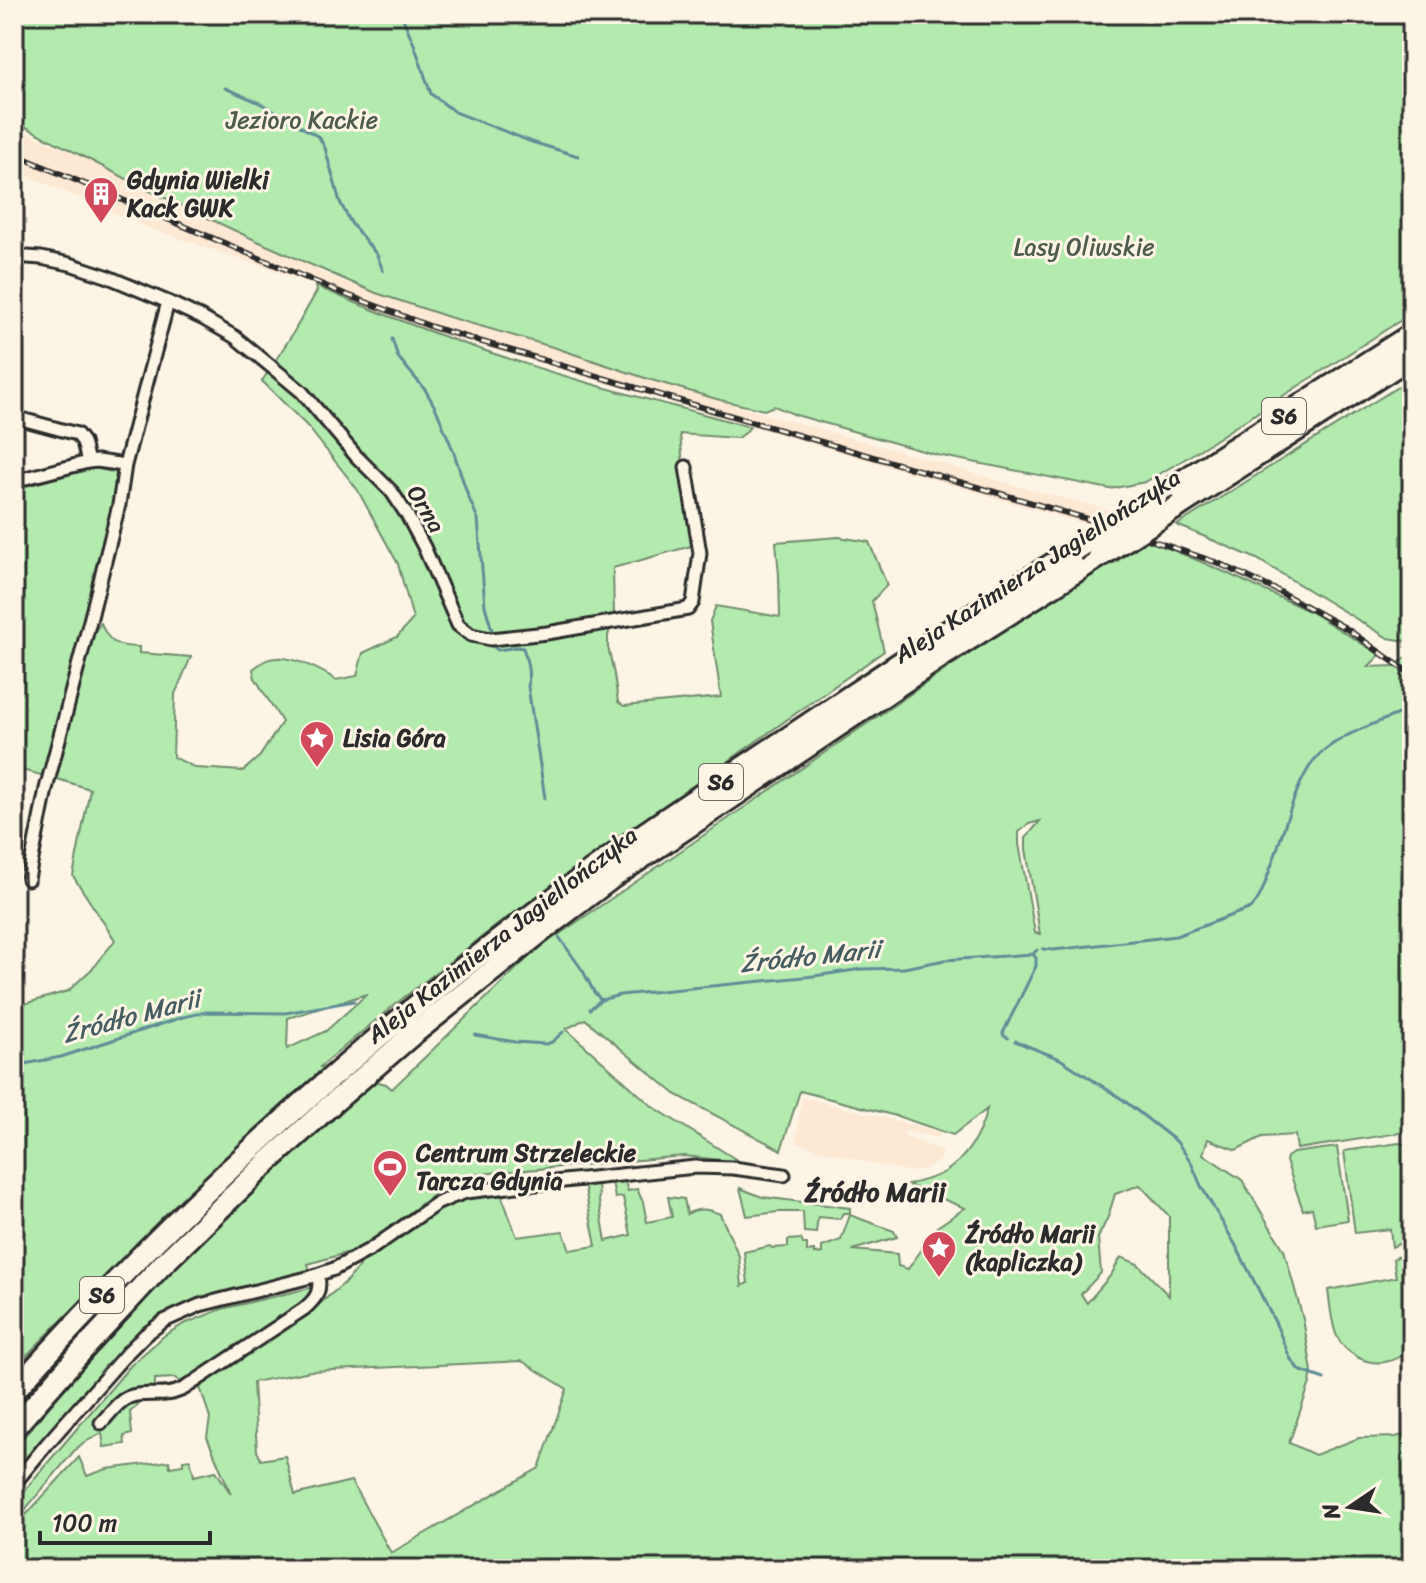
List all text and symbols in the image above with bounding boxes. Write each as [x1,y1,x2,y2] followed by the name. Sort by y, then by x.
[225,99,378,141] park label: Jezioro Kackie
[126,159,270,229] place label: Gdynia Wielki Kack GWK
[82,175,120,225] building icon: Gdynia Wielki Kack GWK
[1013,226,1155,268] park label: Lasy Oliwskie
[1262,398,1306,434] road number: S6
[884,457,1189,676] street label: Aleja Kazimierza Jagiellończyka
[395,477,457,541] street label: Orna
[343,717,446,759] place label: Lisia Góra
[298,719,336,769] place icon: Lisia Góra
[699,764,743,800] road number: S6
[356,815,647,1055] street label: Aleja Kazimierza Jagiellończyka
[738,925,887,986] water label: Źródło Marii
[57,974,210,1056] water label: Źródło Marii
[415,1132,637,1202] place label: Centrum Strzeleckie Tarcza Gdynia
[371,1148,409,1198] sports icon: Centrum Strzeleckie Tarcza Gdynia
[804,1169,947,1215] district label: Źródło Marii
[964,1213,1096,1283] place label: Źródło Marii (kapliczka)
[920,1229,958,1279] place icon: Źródło Marii (kapliczka)
[80,1277,124,1313] road number: S6
[1310,1467,1390,1547] north arrow
[40,1495,210,1545] scale bar
[1310,1499,1352,1524] text: N
[52,1502,117,1544] text: 100 m

